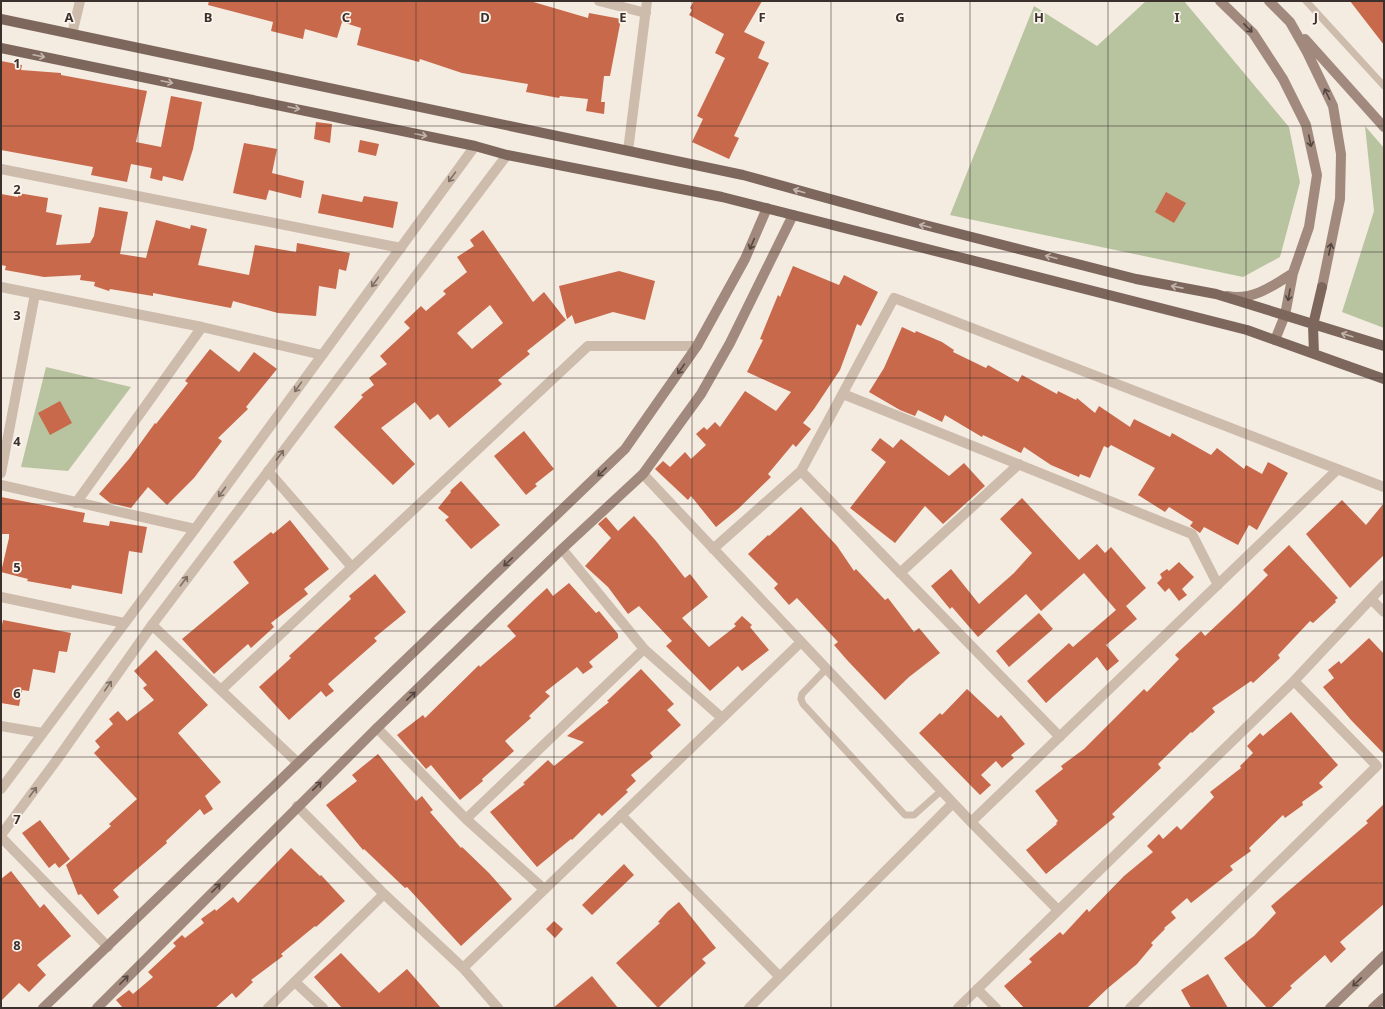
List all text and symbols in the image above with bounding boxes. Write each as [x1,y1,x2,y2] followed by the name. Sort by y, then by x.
[65,8,74,26] text: A
[204,8,212,26] text: B
[342,8,350,26] text: C
[480,8,490,26] text: D
[619,8,627,26] text: E
[758,8,766,26] text: F
[895,8,905,26] text: G
[1034,8,1044,26] text: H
[1174,8,1180,26] text: I
[1313,8,1318,26] text: J
[1243,23,1253,33] one-way arrow
[32,52,45,60] one-way arrow
[13,54,21,72] text: 1
[160,79,173,87] one-way arrow
[1323,88,1330,100] one-way arrow
[287,105,300,113] one-way arrow
[414,131,427,139] one-way arrow
[1306,135,1314,148] one-way arrow
[448,172,456,183] one-way arrow
[13,180,21,198] text: 2
[793,187,806,194] one-way arrow
[919,221,932,229] one-way arrow
[747,238,755,250] one-way arrow
[1326,243,1334,256] one-way arrow
[1045,253,1058,261] one-way arrow
[371,277,379,288] one-way arrow
[1171,282,1184,290] one-way arrow
[1285,288,1293,301] one-way arrow
[13,306,21,324] text: 3
[1340,331,1353,338] one-way arrow
[677,364,685,375] one-way arrow
[294,381,302,392] one-way arrow
[13,432,21,450] text: 4
[276,450,284,461] one-way arrow
[597,467,607,476] one-way arrow
[218,487,226,498] one-way arrow
[503,557,513,566] one-way arrow
[13,558,21,576] text: 5
[180,576,189,587] one-way arrow
[104,681,112,692] one-way arrow
[13,684,21,702] text: 6
[406,691,416,700] one-way arrow
[312,781,322,791] one-way arrow
[28,787,37,798] one-way arrow
[13,810,21,828] text: 7
[211,883,221,893] one-way arrow
[13,936,21,954] text: 8
[119,975,129,985] one-way arrow
[1352,977,1362,987] one-way arrow

